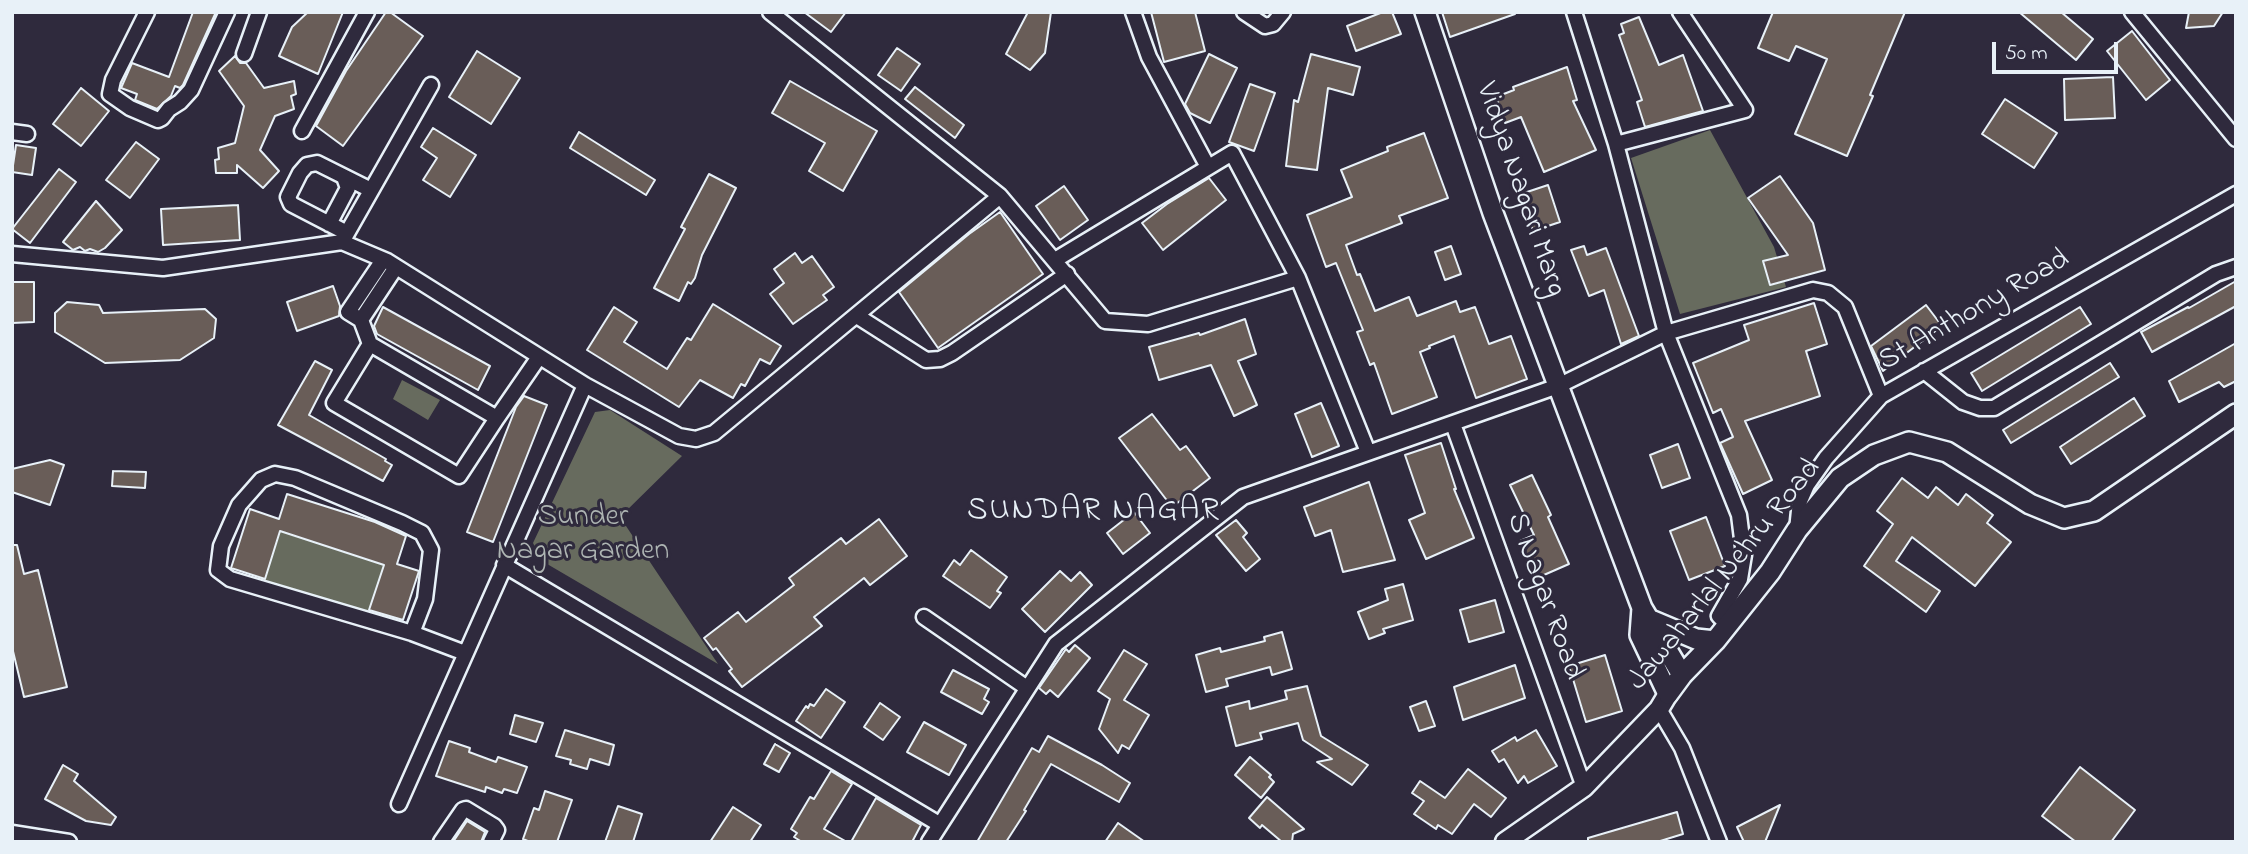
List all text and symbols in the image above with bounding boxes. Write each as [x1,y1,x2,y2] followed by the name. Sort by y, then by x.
[1996,28,2122,72] scale bar
[2005,39,2048,69] text: 50 m
[1466,78,1572,302] street label: Vidya Nagari Marg
[1873,243,2077,381] street label: St Anthony Road
[1622,453,1830,699] street label: Jawaharlal Nehru Road
[968,494,1220,532] district label: SUNDAR NAGAR
[497,501,669,572] park label: Sunder Nagar Garden
[1496,509,1590,685] street label: S Nagar Road

